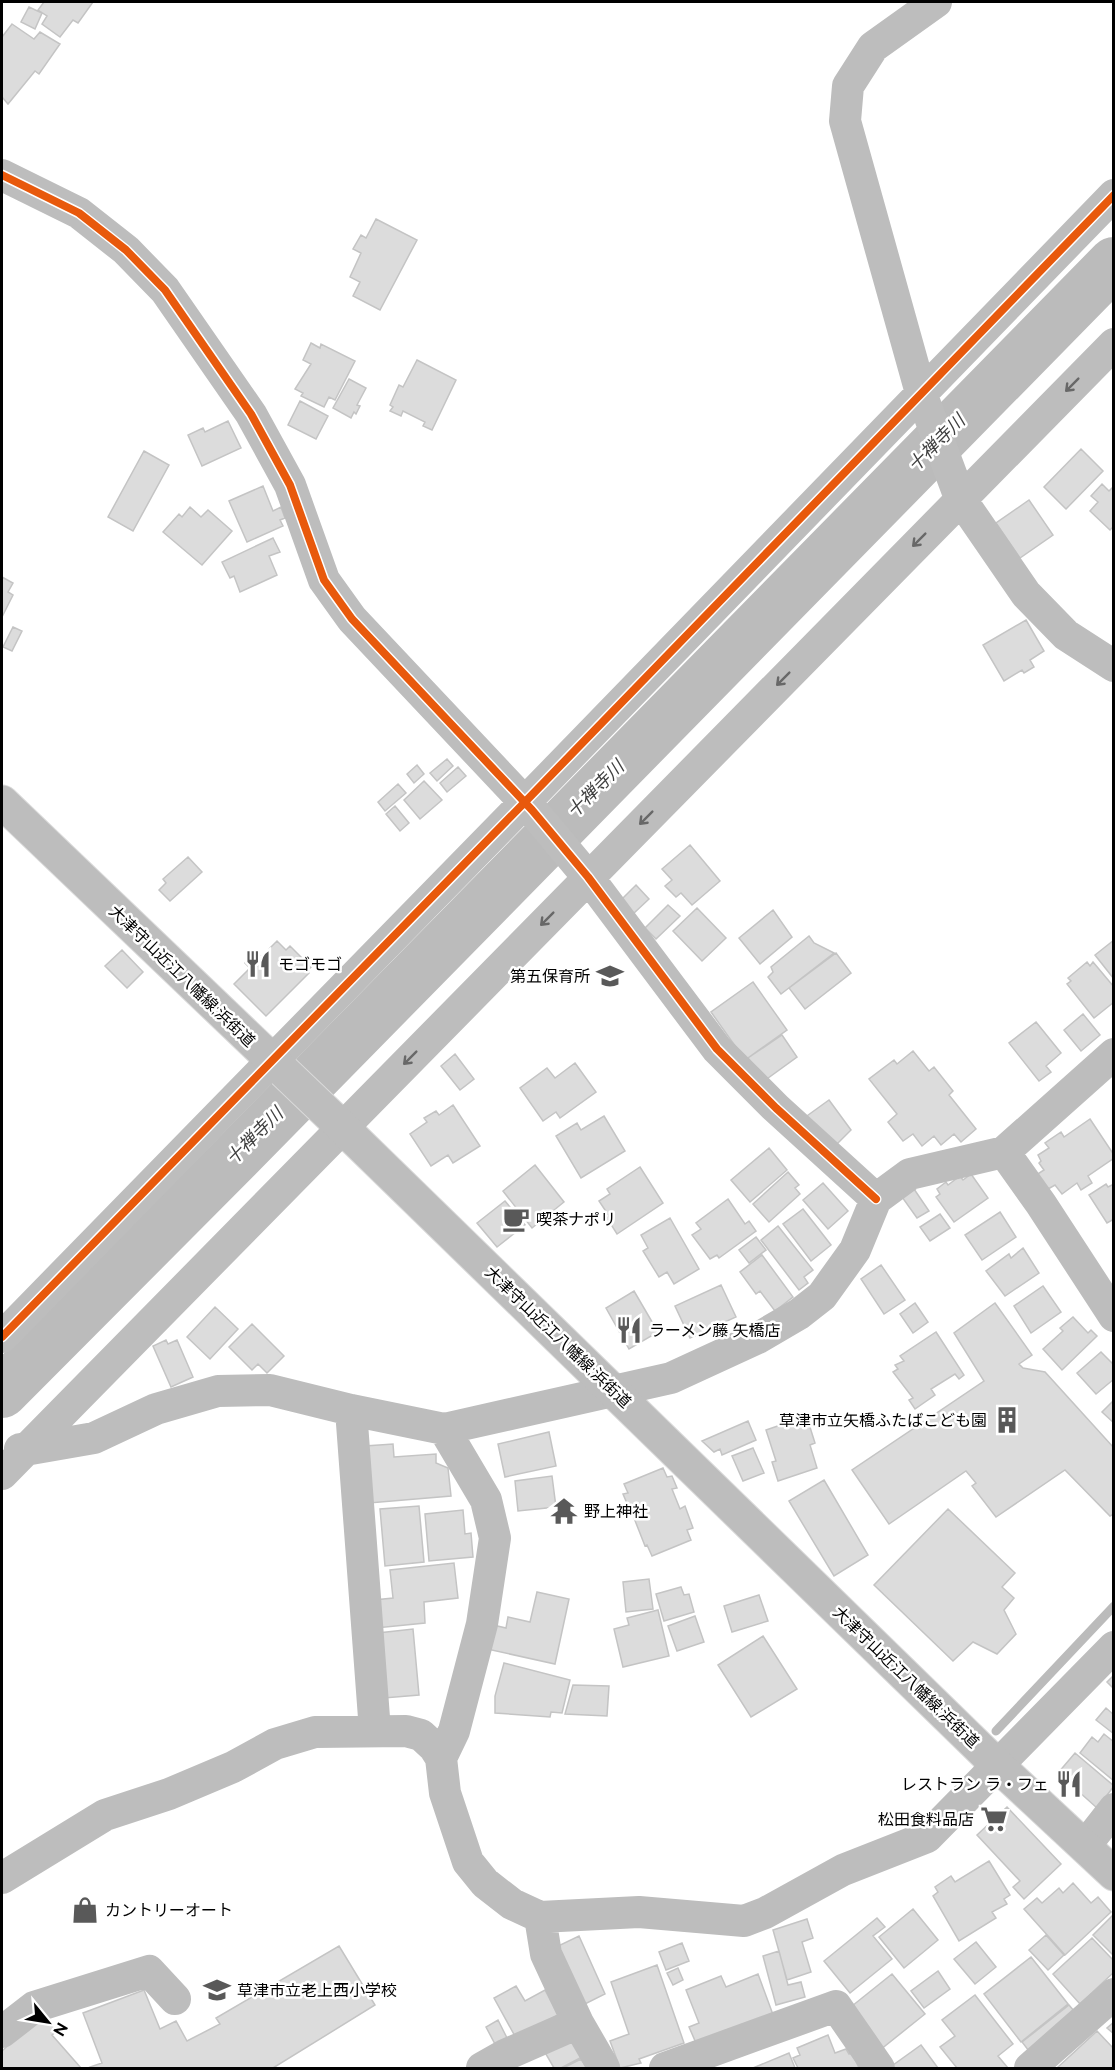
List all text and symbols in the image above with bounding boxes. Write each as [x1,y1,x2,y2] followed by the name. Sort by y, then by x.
[1065,378,1080,393] one-way arrow
[903,409,970,476] water label: 十禅寺川
[912,533,927,548] one-way arrow
[775,672,790,687] one-way arrow
[562,755,629,822] water label: 十禅寺川
[638,811,653,826] one-way arrow
[105,901,259,1051] street label: 大津守山近江八幡線;浜街道
[539,911,554,926] one-way arrow
[243,949,273,979] restaurant icon: モゴモゴ
[278,955,342,974] place label: モゴモゴ
[595,961,625,991] school or university icon: 第五保育所
[510,967,590,986] place label: 第五保育所
[403,1050,417,1065] one-way arrow
[221,1102,288,1169] water label: 十禅寺川
[501,1204,531,1234] cafe icon: 喫茶ナポリ
[536,1210,616,1229] place label: 喫茶ナポリ
[481,1262,635,1412] street label: 大津守山近江八幡線;浜街道
[614,1315,644,1345] restaurant icon: ラーメン藤 矢橋店
[649,1321,780,1340] place label: ラーメン藤 矢橋店
[992,1405,1022,1435] building icon: 草津市立矢橋ふたばこども園
[779,1411,987,1430] place label: 草津市立矢橋ふたばこども園
[549,1496,579,1526] temple icon: 野上神社
[584,1502,648,1521] place label: 野上神社
[829,1602,983,1752] street label: 大津守山近江八幡線;浜街道
[1054,1769,1084,1799] restaurant icon: レストラン ラ・フェ
[901,1775,1049,1794] place label: レストラン ラ・フェ
[979,1804,1009,1834] supermarket icon: 松田食料品店
[878,1810,974,1829] place label: 松田食料品店
[70,1895,100,1925] shop icon: カントリーオート
[105,1901,233,1920] place label: カントリーオート
[202,1975,232,2005] school or university icon: 草津市立老上西小学校
[237,1981,397,2000] place label: 草津市立老上西小学校
[18,1992,78,2052] north arrow
[49,2019,72,2039] text: N

